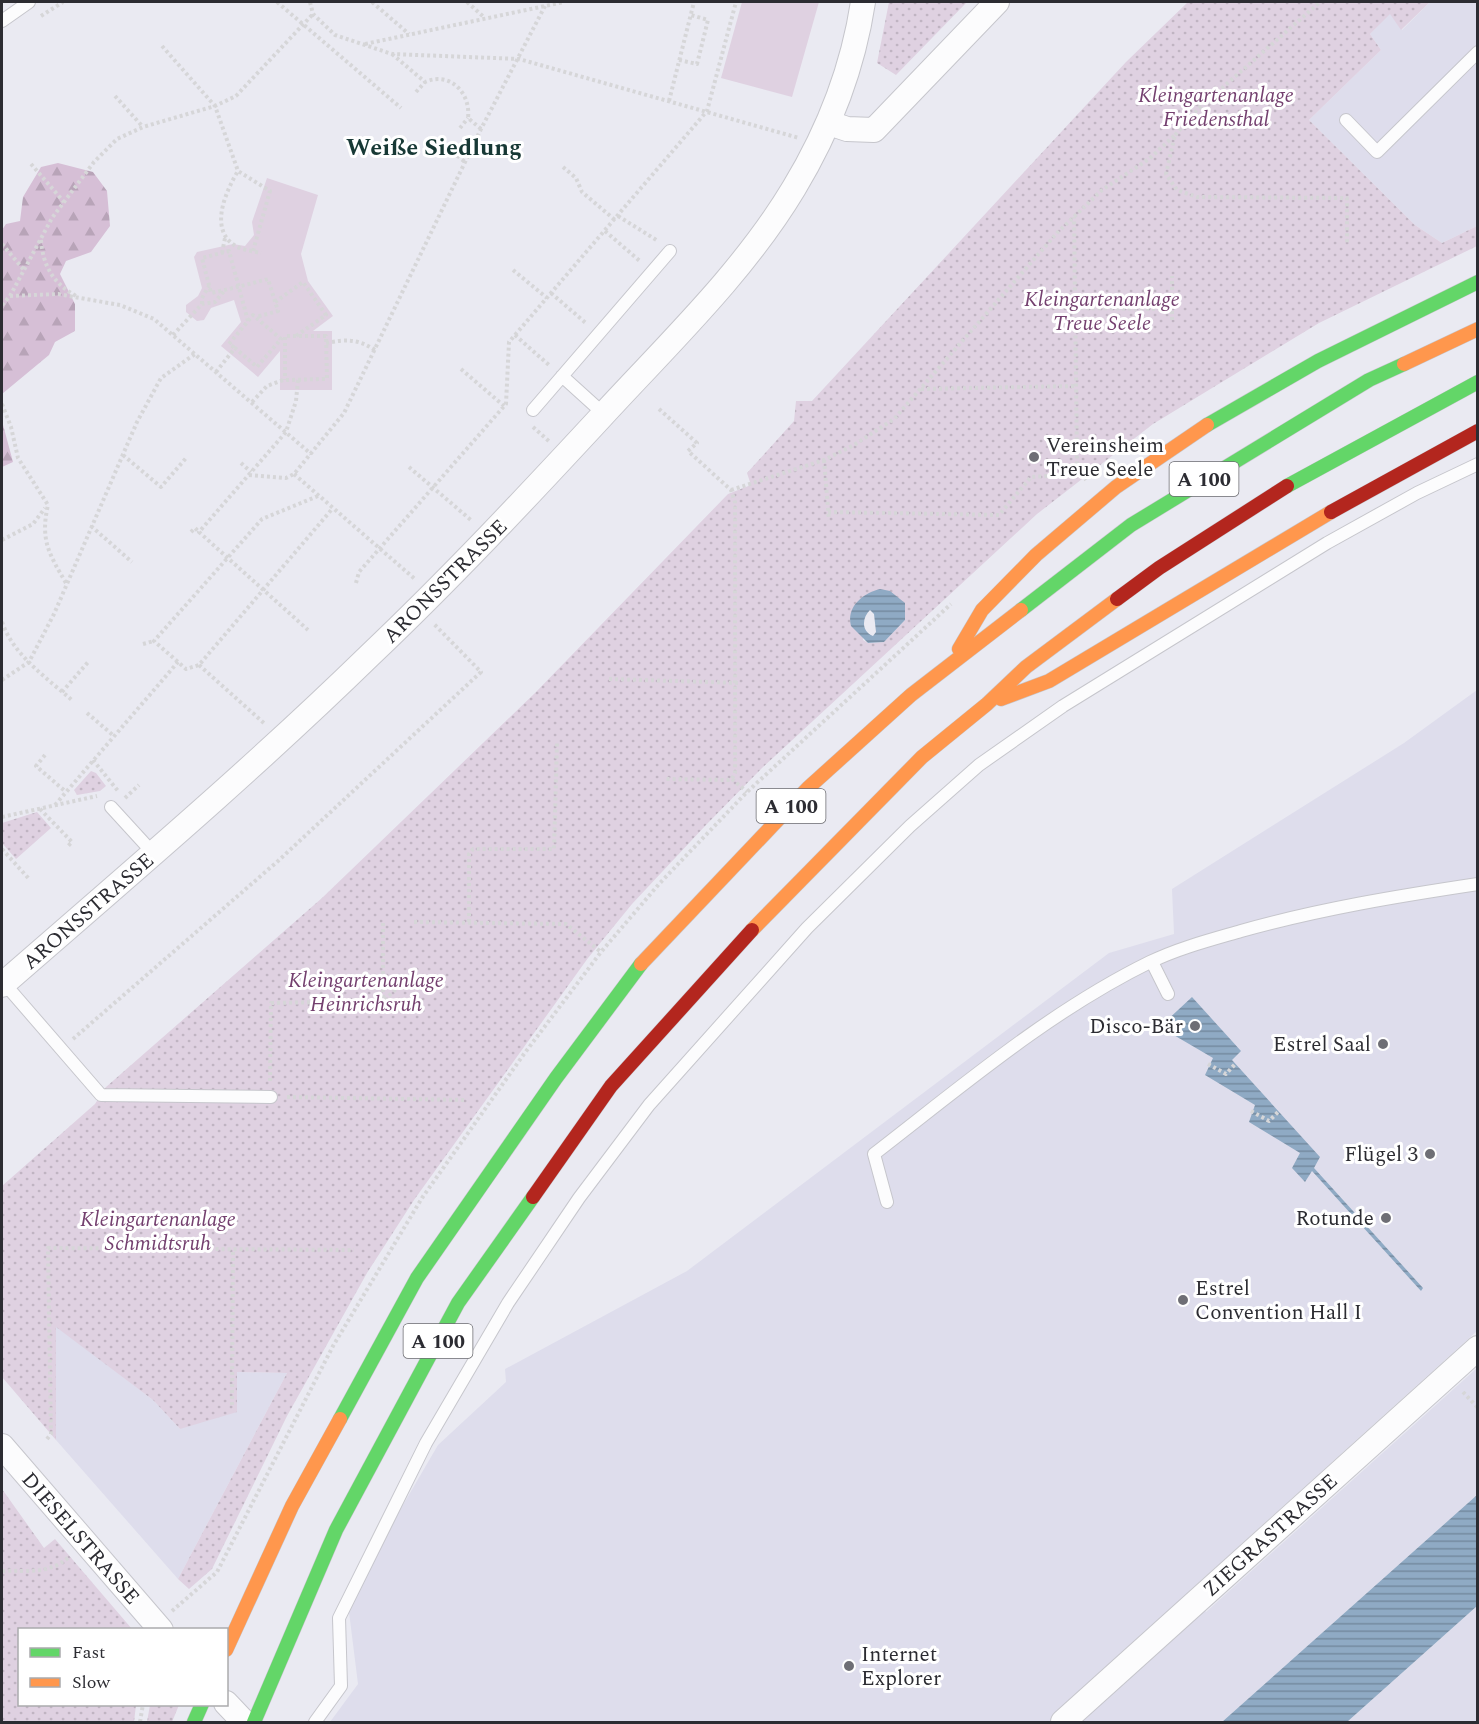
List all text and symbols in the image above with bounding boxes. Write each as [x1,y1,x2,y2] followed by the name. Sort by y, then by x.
[1138,80,1294,136] park label: Kleingartenanlage Friedensthal
[346,130,522,166] district label: Weiße Siedlung
[1024,284,1180,340] park label: Kleingartenanlage Treue Seele
[1046,430,1164,486] place label: Vereinsheim Treue Seele
[1027,450,1041,464] marker: Vereinsheim Treue Seele
[1170,462,1238,496] road number: A 100
[376,512,516,652] street label: ARONSSTRASSE
[756,789,826,823] road number: A 100
[16,845,162,978] street label: ARONSSTRASSE
[288,965,444,1021] park label: Kleingartenanlage Heinrichsruh
[1089,1011,1183,1043] place label: Disco-Bär
[1188,1019,1202,1033] marker: Disco-Bär
[1273,1029,1371,1061] place label: Estrel Saal
[1376,1037,1390,1051] marker: Estrel Saal
[1344,1139,1418,1171] place label: Flügel 3
[1423,1147,1437,1161] marker: Flügel 3
[1295,1203,1374,1235] place label: Rotunde
[80,1204,236,1260] park label: Kleingartenanlage Schmidtsruh
[1379,1211,1393,1225] marker: Rotunde
[1195,1273,1362,1329] place label: Estrel Convention Hall I
[1176,1293,1190,1307] marker: Estrel Convention Hall I
[404,1324,472,1358] road number: A 100
[13,1465,147,1612] street label: DIESELSTRASSE
[1196,1466,1345,1605] street label: ZIEGRASTRASSE
[18,1628,228,1706] legend
[72,1639,105,1666] text: Fast
[861,1639,941,1695] place label: Internet Explorer
[842,1659,856,1673] marker: Internet Explorer
[72,1669,111,1696] text: Slow

